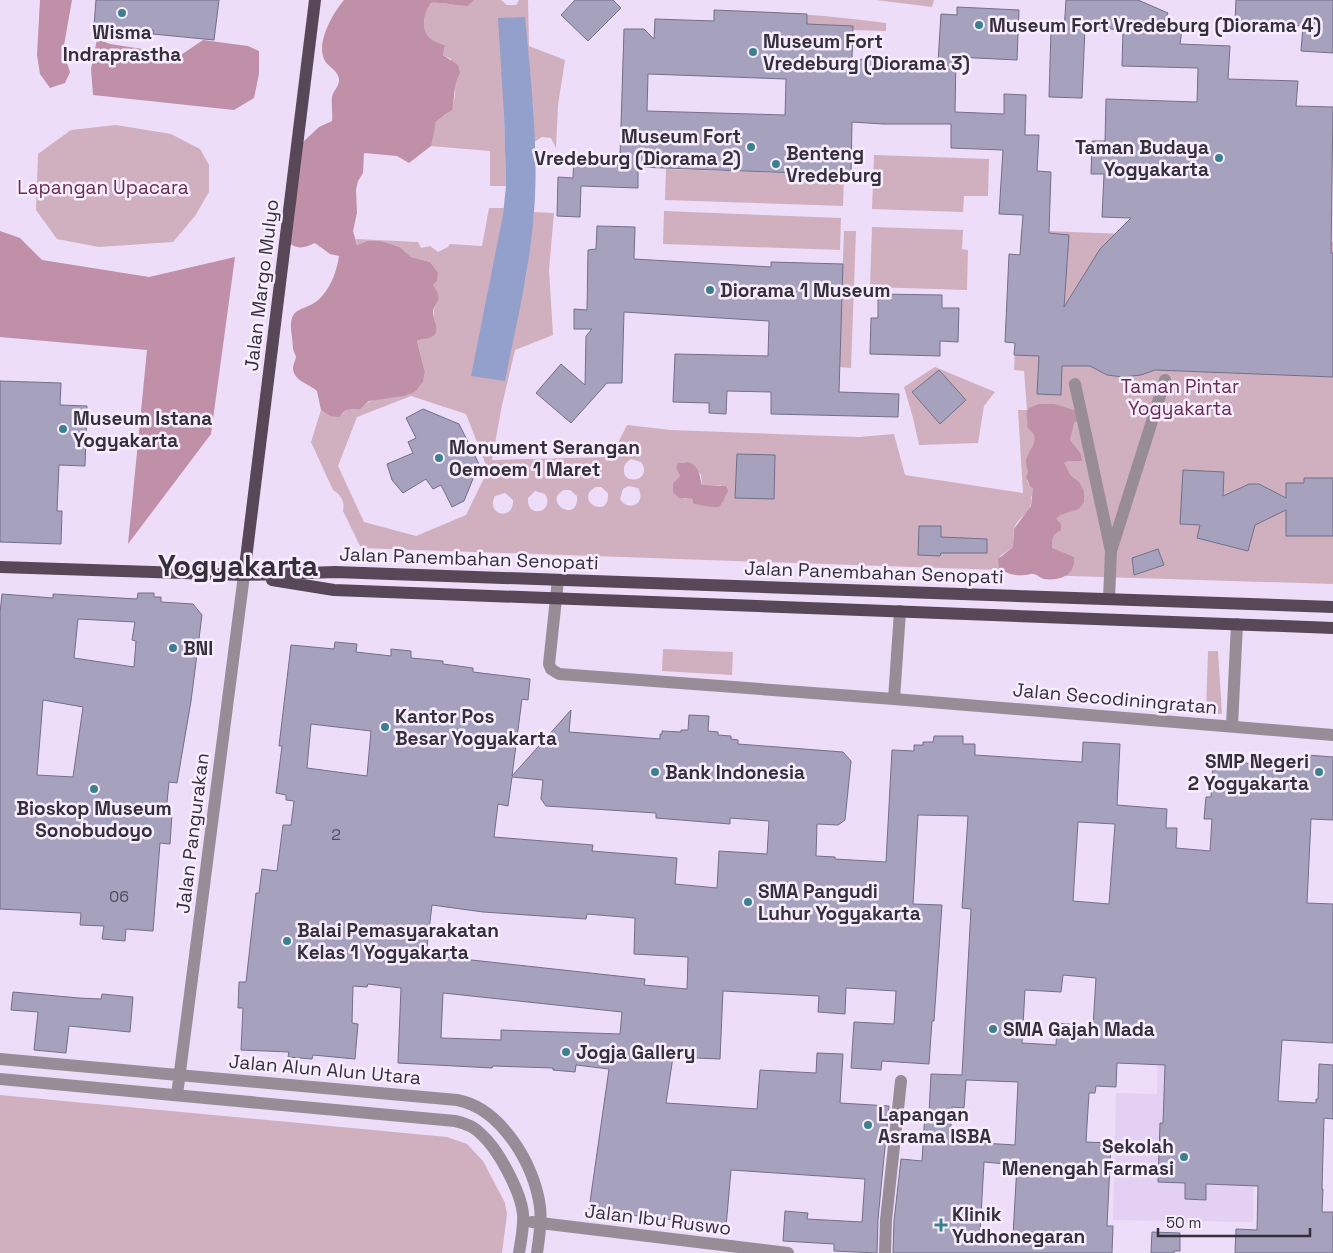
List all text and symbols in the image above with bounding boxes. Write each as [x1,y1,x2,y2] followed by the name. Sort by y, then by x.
[116,7,128,19] marker: Wisma Indraprastha
[989,13,1321,38] place label: Museum Fort Vredeburg (Diorama 4)
[973,19,985,31] marker: Museum Fort Vredeburg (Diorama 4)
[63,20,181,67] place label: Wisma Indraprastha
[763,29,970,76] place label: Museum Fort Vredeburg (Diorama 3)
[747,46,759,58] marker: Museum Fort Vredeburg (Diorama 3)
[534,124,741,171] place label: Museum Fort Vredeburg (Diorama 2)
[1075,135,1209,182] place label: Taman Budaya Yogyakarta
[745,141,757,153] marker: Museum Fort Vredeburg (Diorama 2)
[786,141,882,188] place label: Benteng Vredeburg
[1213,152,1225,164] marker: Taman Budaya Yogyakarta
[770,158,782,170] marker: Benteng Vredeburg
[17,175,189,200] park label: Lapangan Upacara
[239,198,284,372] street label: Jalan Margo Mulyo
[720,278,890,303] place label: Diorama 1 Museum
[704,284,716,296] marker: Diorama 1 Museum
[1121,374,1239,421] park label: Taman Pintar Yogyakarta
[73,406,212,453] place label: Museum Istana Yogyakarta
[57,423,69,435] marker: Museum Istana Yogyakarta
[449,435,640,482] place label: Monument Serangan Oemoem 1 Maret
[433,452,445,464] marker: Monument Serangan Oemoem 1 Maret
[339,541,599,576] street label: Jalan Panembahan Senopati
[158,547,319,584] district label: Yogyakarta
[744,555,1004,590] street label: Jalan Panembahan Senopati
[183,636,213,661] place label: BNI
[167,642,179,654] marker: BNI
[1012,677,1218,720] street label: Jalan Secodiningratan
[395,704,557,751] place label: Kantor Pos Besar Yogyakarta
[379,721,391,733] marker: Kantor Pos Besar Yogyakarta
[1188,749,1309,796] place label: SMP Negeri 2 Yogyakarta
[170,751,215,915] street label: Jalan Pangurakan
[665,760,805,785] place label: Bank Indonesia
[649,766,661,778] marker: Bank Indonesia
[1313,766,1325,778] marker: SMP Negeri 2 Yogyakarta
[88,783,100,795] marker: Bioskop Museum Sonobudoyo
[16,796,172,843] place label: Bioskop Museum Sonobudoyo
[331,824,341,845] house number: 2
[758,879,921,926] place label: SMA Pangudi Luhur Yogyakarta
[109,886,129,907] house number: 06
[742,896,754,908] marker: SMA Pangudi Luhur Yogyakarta
[297,918,499,965] place label: Balai Pemasyarakatan Kelas 1 Yogyakarta
[281,935,293,947] marker: Balai Pemasyarakatan Kelas 1 Yogyakarta
[1003,1017,1155,1042] place label: SMA Gajah Mada
[987,1023,999,1035] marker: SMA Gajah Mada
[576,1040,695,1065] place label: Jogja Gallery
[560,1046,572,1058] marker: Jogja Gallery
[228,1049,422,1090] street label: Jalan Alun Alun Utara
[878,1102,991,1149] place label: Lapangan Asrama ISBA
[862,1119,874,1131] marker: Lapangan Asrama ISBA
[1002,1134,1174,1181] place label: Sekolah Menengah Farmasi
[1178,1151,1190,1163] marker: Sekolah Menengah Farmasi
[583,1198,733,1241] street label: Jalan Ibu Ruswo
[952,1202,1085,1249] place label: Klinik Yudhonegaran
[1158,1206,1310,1238] scale bar
[1166,1213,1201,1232] text: 50 m
[934,1218,948,1232] marker: Klinik Yudhonegaran

